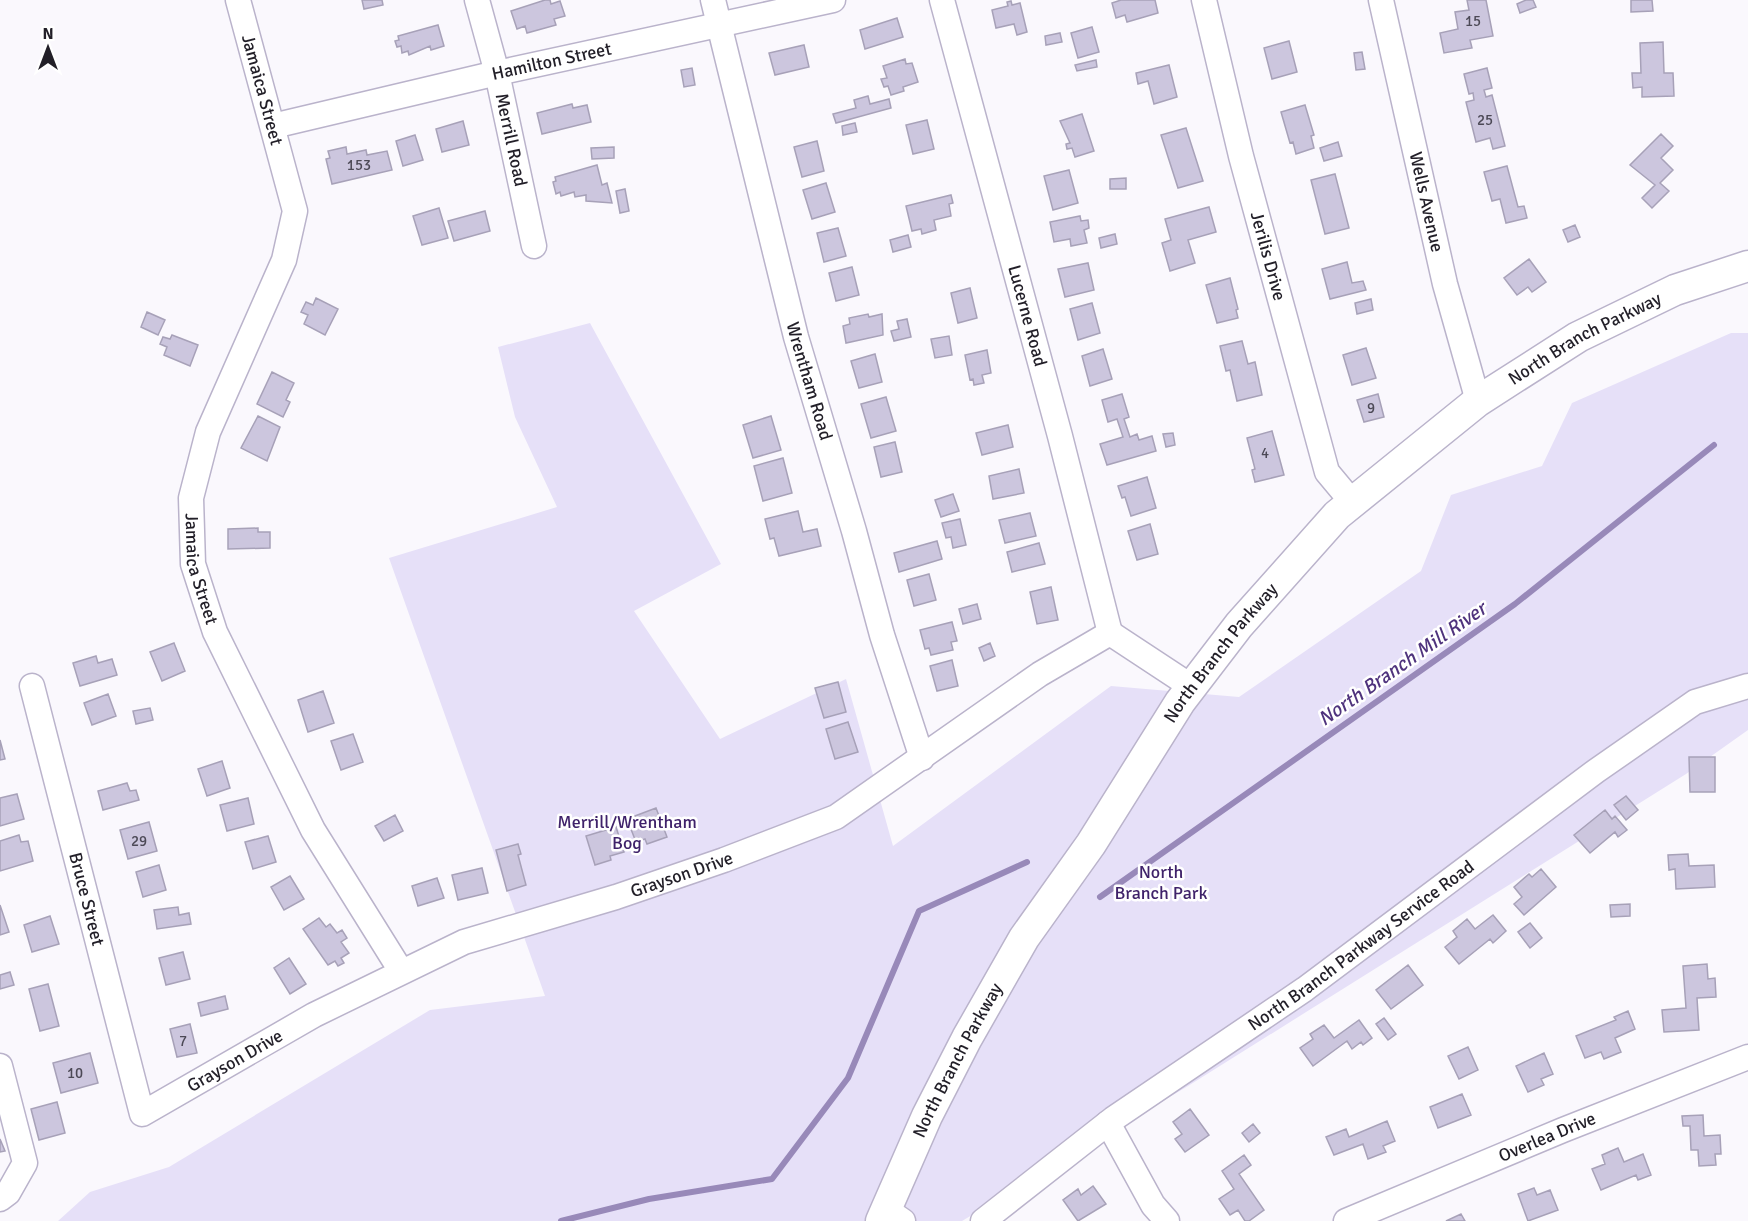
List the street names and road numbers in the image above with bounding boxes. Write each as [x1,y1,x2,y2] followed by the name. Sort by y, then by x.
[237,32,288,148] street label: Jamaica Street
[490,37,613,85] street label: Hamilton Street
[491,91,532,189] street label: Merrill Road
[1405,150,1448,254] street label: Wells Avenue
[1246,209,1291,303] street label: Jerilis Drive
[1003,262,1052,369] street label: Lucerne Road
[1504,287,1665,390] street label: North Branch Parkway
[782,320,837,443] street label: Wrentham Road
[180,513,223,627] street label: Jamaica Street
[1159,578,1283,727] street label: North Branch Parkway
[627,847,736,902] street label: Grayson Drive
[64,850,109,948] street label: Bruce Street
[1244,855,1478,1035] street label: North Branch Parkway Service Road
[908,979,1007,1141] street label: North Branch Parkway
[183,1024,287,1097] street label: Grayson Drive
[1495,1107,1599,1167] street label: Overlea Drive

